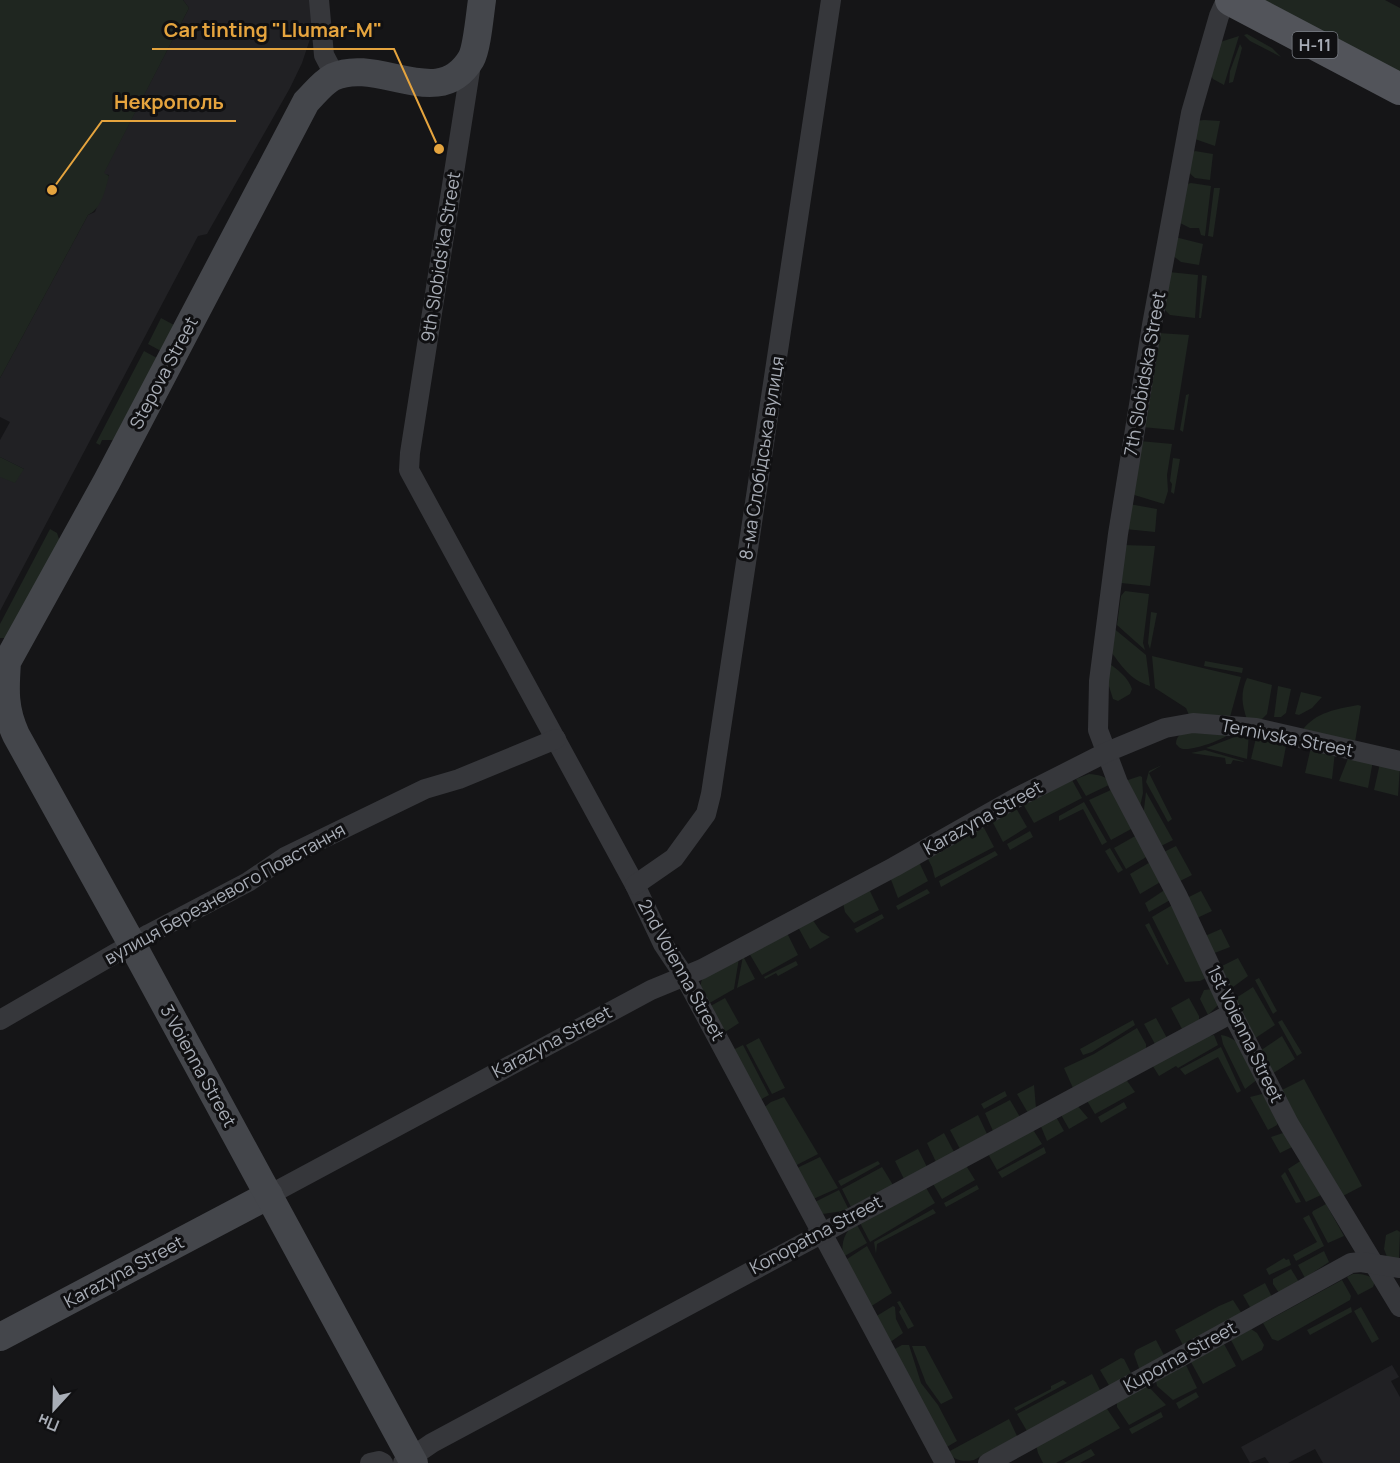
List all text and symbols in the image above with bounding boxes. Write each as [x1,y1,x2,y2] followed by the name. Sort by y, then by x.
[152,11,394,49] callout: Car tinting "Llumar-M"
[164,16,382,43] text: Car tinting "Llumar-M"
[1292,32,1338,58] road number: Н-11
[102,83,236,121] callout: Некрополь
[114,88,224,115] text: Некрополь
[415,170,465,344] street label: 9th Slobids'ka Street
[1118,290,1170,458] street label: 7th Slobidska Street
[123,312,203,433] street label: Stepova Street
[733,354,789,561] street label: 8-ма Слобідська вулиця
[1219,712,1356,762] street label: Ternivska Street
[919,774,1046,860] street label: Karazyna Street
[100,817,349,969] street label: вулиця Березневого Повстання
[633,895,731,1044] street label: 2nd Voienna Street
[1202,961,1290,1106] street label: 1st Voienna Street
[487,999,616,1083] street label: Karazyna Street
[155,1000,242,1131] street label: 3 Voienna Street
[745,1189,886,1279] street label: Konopatna Street
[59,1229,188,1313] street label: Karazyna Street
[1119,1315,1240,1397] street label: Kuporna Street
[24,1379,84,1439] north arrow
[34,1409,62,1437] text: Пн

